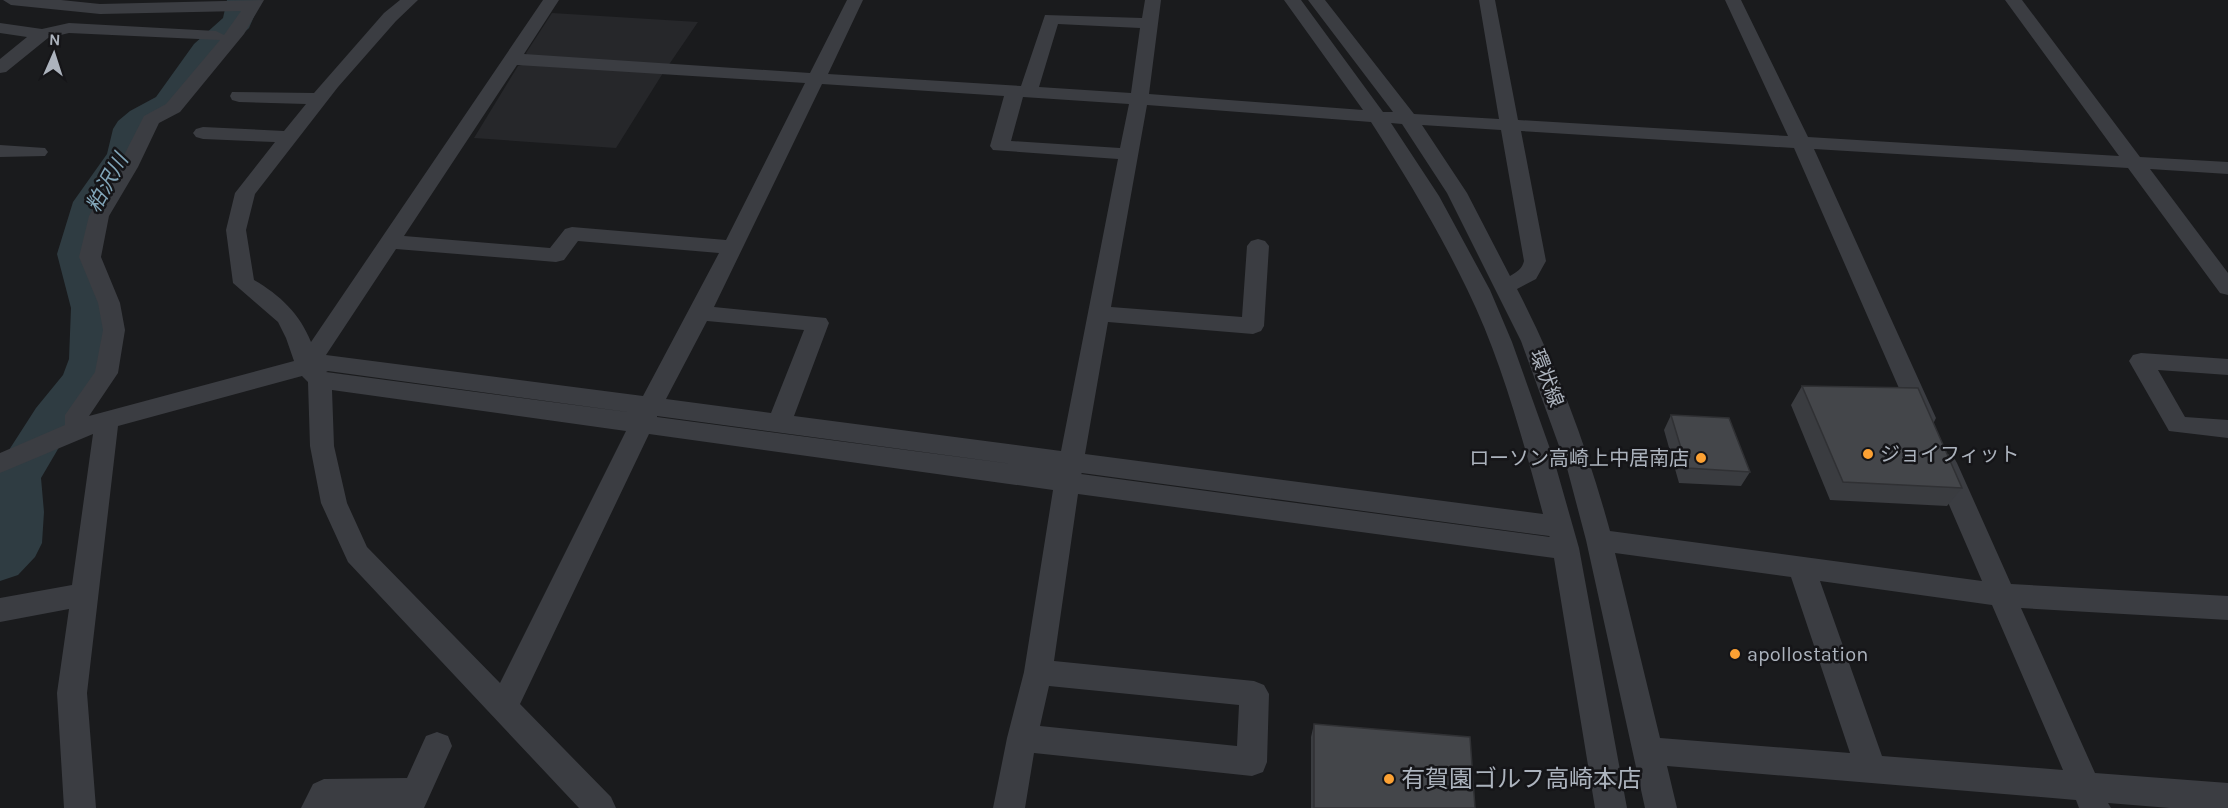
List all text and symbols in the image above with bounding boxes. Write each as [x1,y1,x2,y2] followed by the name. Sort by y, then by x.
[24,24,84,84] north arrow
[49,30,61,49] text: N
[81,148,134,216] water label: 粕沢川
[1525,346,1568,410] street label: 環状線
[1880,443,2020,466] place label: ジョイフィット
[1469,447,1689,470] place label: ローソン高崎上中居南店
[1861,447,1875,461] marker: ジョイフィット
[1694,451,1708,465] marker: ローソン高崎上中居南店
[1747,643,1868,666] place label: apollostation
[1728,647,1742,661] marker: apollostation
[1401,765,1641,793] place label: 有賀園ゴルフ高崎本店
[1382,772,1396,786] marker: 有賀園ゴルフ高崎本店

